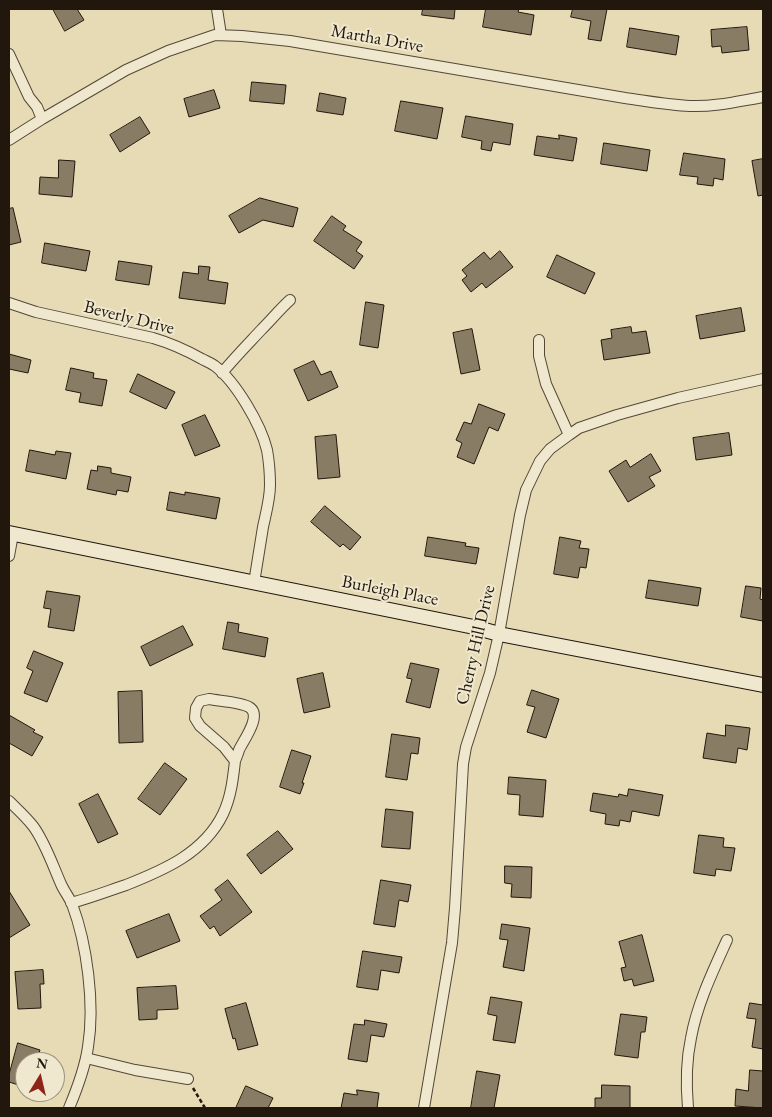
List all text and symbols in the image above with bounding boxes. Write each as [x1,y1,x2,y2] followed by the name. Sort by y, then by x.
[329,20,425,58] street label: Martha Drive
[82,296,176,340] street label: Beverly Drive
[340,571,440,611] street label: Burleigh Place
[452,583,500,707] street label: Cherry Hill Drive
[15,1052,65,1102] north arrow
[35,1053,49,1073] text: N

